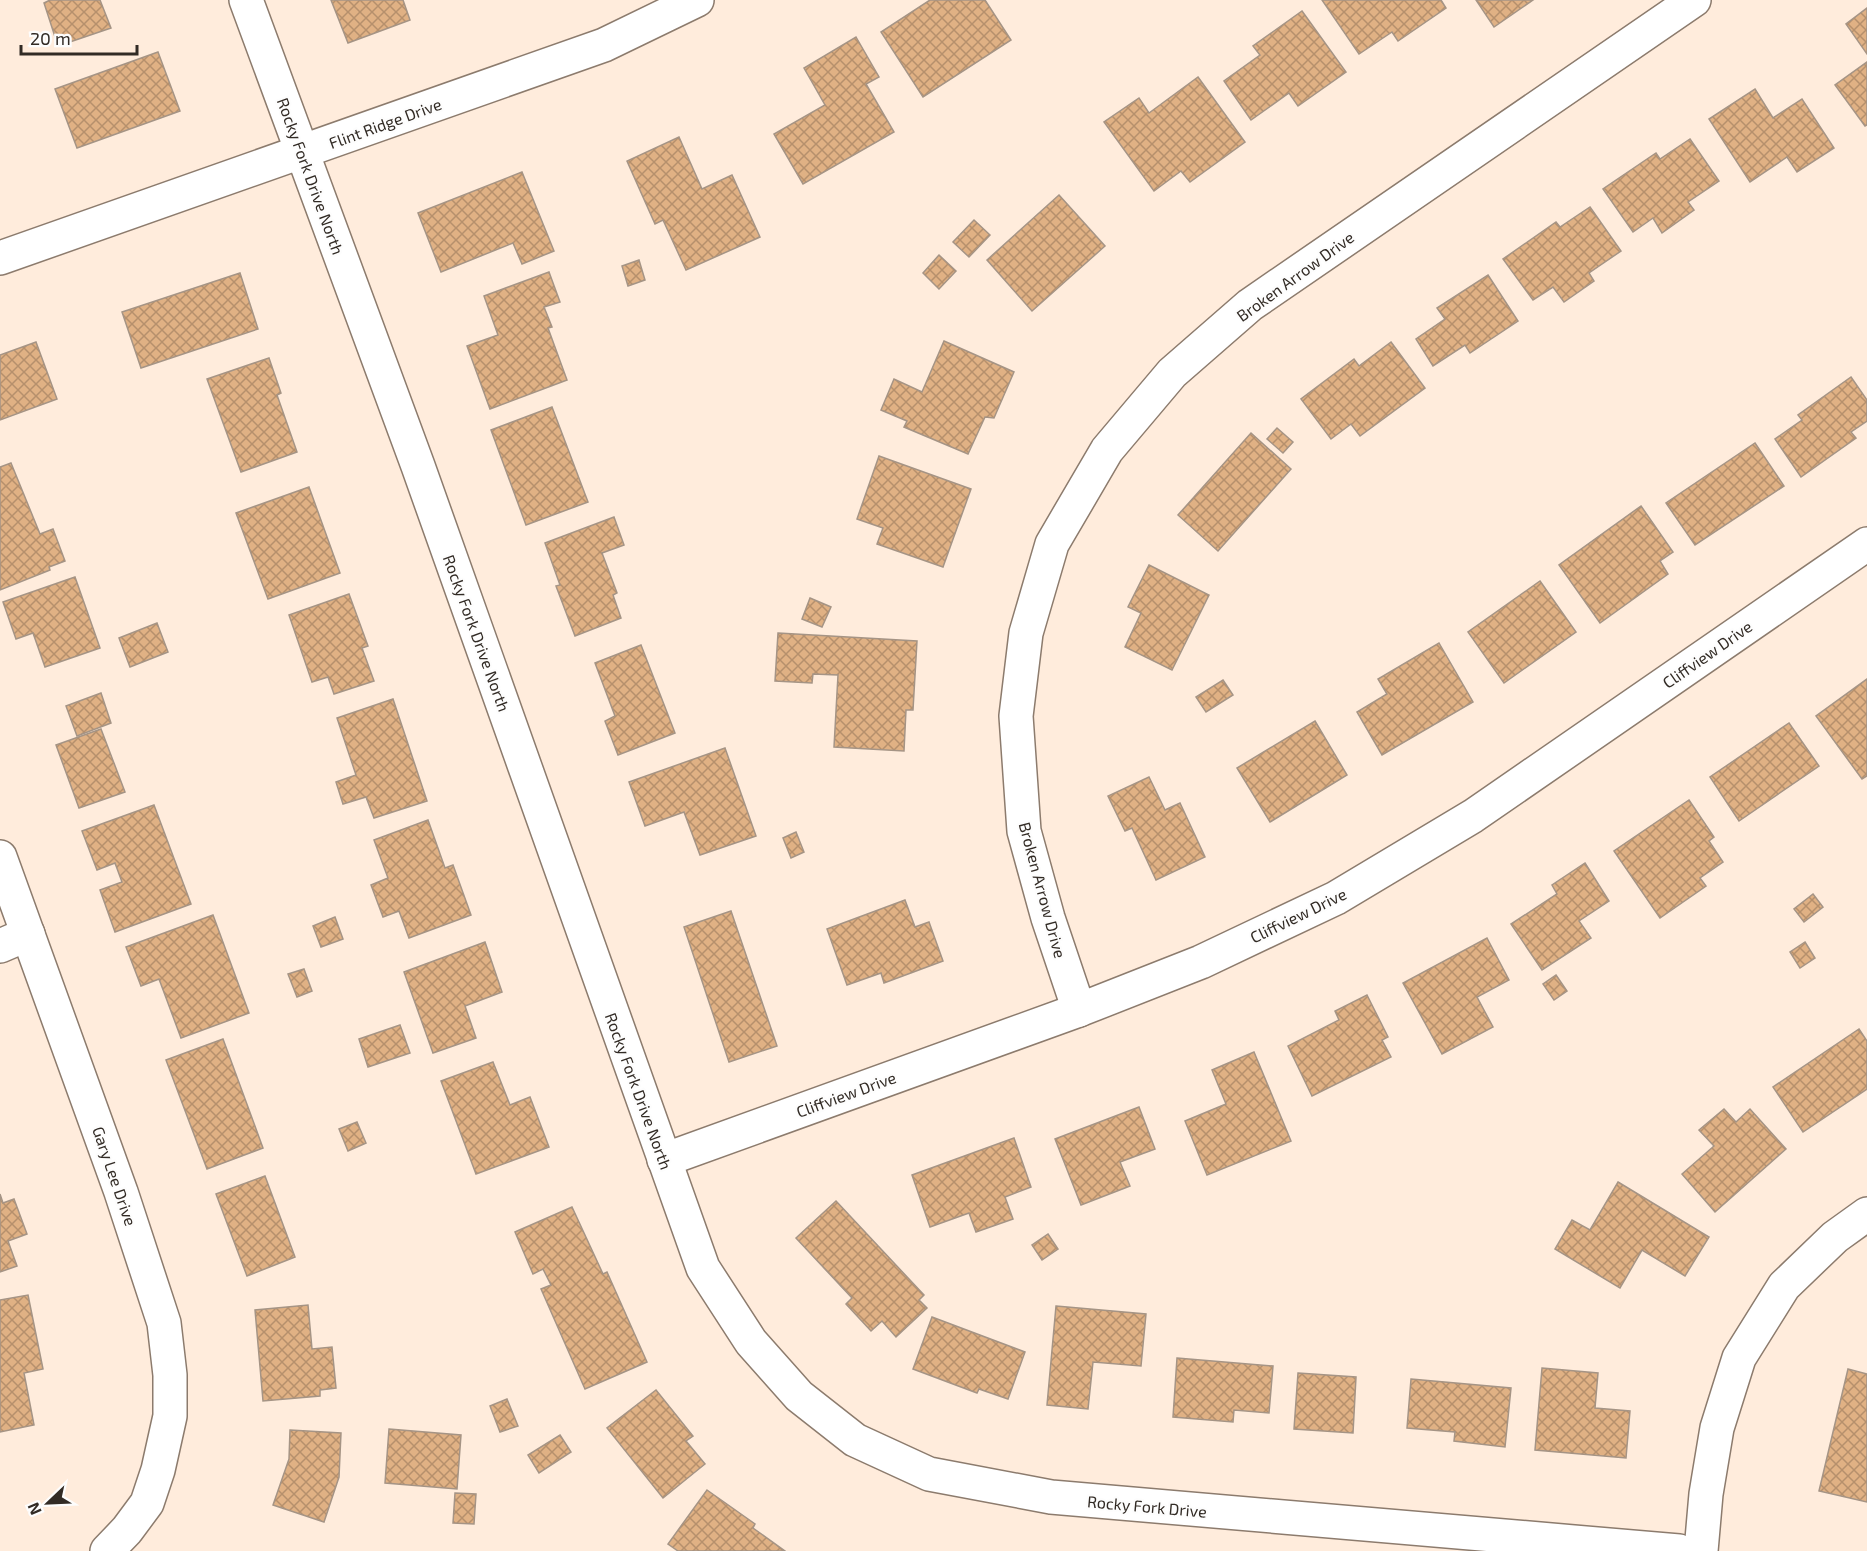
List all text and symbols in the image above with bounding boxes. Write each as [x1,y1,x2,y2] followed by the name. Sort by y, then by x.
[21,18,136,56] scale bar
[30,27,71,49] text: 20 m
[326,94,444,152] street label: Flint Ridge Drive
[274,95,348,257] street label: Rocky Fork Drive North
[1233,227,1357,325] street label: Broken Arrow Drive
[440,552,514,714] street label: Rocky Fork Drive North
[1659,616,1755,692] street label: Cliffview Drive
[1016,820,1070,960] street label: Broken Arrow Drive
[1247,884,1349,946] street label: Cliffview Drive
[602,1010,676,1172] street label: Rocky Fork Drive North
[794,1067,898,1121] street label: Cliffview Drive
[89,1124,141,1228] street label: Gary Lee Drive
[18,1473,78,1533] north arrow
[1086,1491,1208,1521] street label: Rocky Fork Drive
[23,1500,45,1518] text: N

